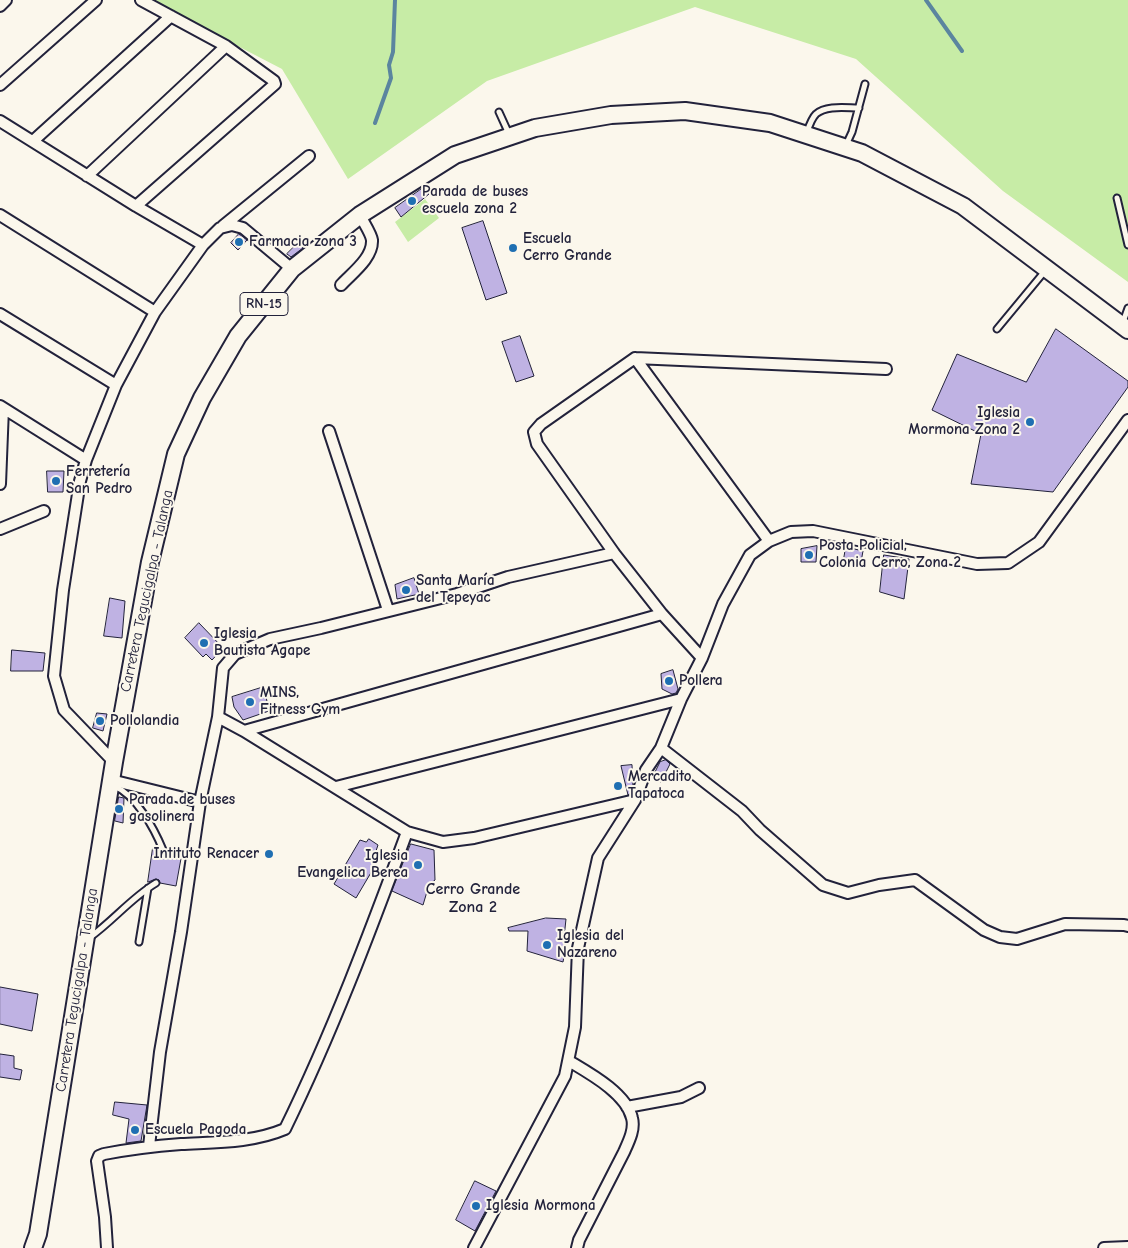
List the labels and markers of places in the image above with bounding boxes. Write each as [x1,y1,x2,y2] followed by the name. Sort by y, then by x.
[422,183,528,218] place label: Parada de buses escuela zona 2
[406,195,418,207] marker: Parada de buses escuela zona 2
[523,230,611,265] place label: Escuela Cerro Grande
[249,233,357,251] place label: Farmacia zona 3
[233,236,245,248] marker: Farmacia zona 3
[507,242,519,254] marker: Escuela Cerro Grande
[908,404,1020,439] place label: Iglesia Mormona Zona 2
[1024,416,1036,428] marker: Iglesia Mormona Zona 2
[66,463,132,498] place label: Ferretería San Pedro
[50,475,62,487] marker: Ferretería San Pedro
[819,537,961,572] place label: Posta Policial, Colonia Cerro, Zona 2
[803,549,815,561] marker: Posta Policial, Colonia Cerro, Zona 2
[416,572,495,607] place label: Santa María del Tepeyac
[400,584,412,596] marker: Santa María del Tepeyac
[214,625,310,660] place label: Iglesia Bautista Agape
[198,637,210,649] marker: Iglesia Bautista Agape
[679,672,723,690] place label: Pollera
[663,675,675,687] marker: Pollera
[260,684,340,719] place label: MINS, Fitness Gym
[244,696,256,708] marker: MINS, Fitness Gym
[110,712,179,730] place label: Pollolandia
[94,715,106,727] marker: Pollolandia
[628,768,692,803] place label: Mercadito Tapatoca
[612,780,624,792] marker: Mercadito Tapatoca
[129,791,235,826] place label: Parada de buses gasolinera
[113,803,125,815] marker: Parada de buses gasolinera
[154,845,259,863] place label: Intituto Renacer
[297,847,408,882] place label: Iglesia Evangelica Berea
[263,848,275,860] marker: Intituto Renacer
[412,859,424,871] marker: Iglesia Evangelica Berea
[557,927,624,962] place label: Iglesia del Nazareno
[541,939,553,951] marker: Iglesia del Nazareno
[145,1121,246,1139] place label: Escuela Pagoda
[129,1124,141,1136] marker: Escuela Pagoda
[486,1197,596,1215] place label: Iglesia Mormona
[470,1200,482,1212] marker: Iglesia Mormona

